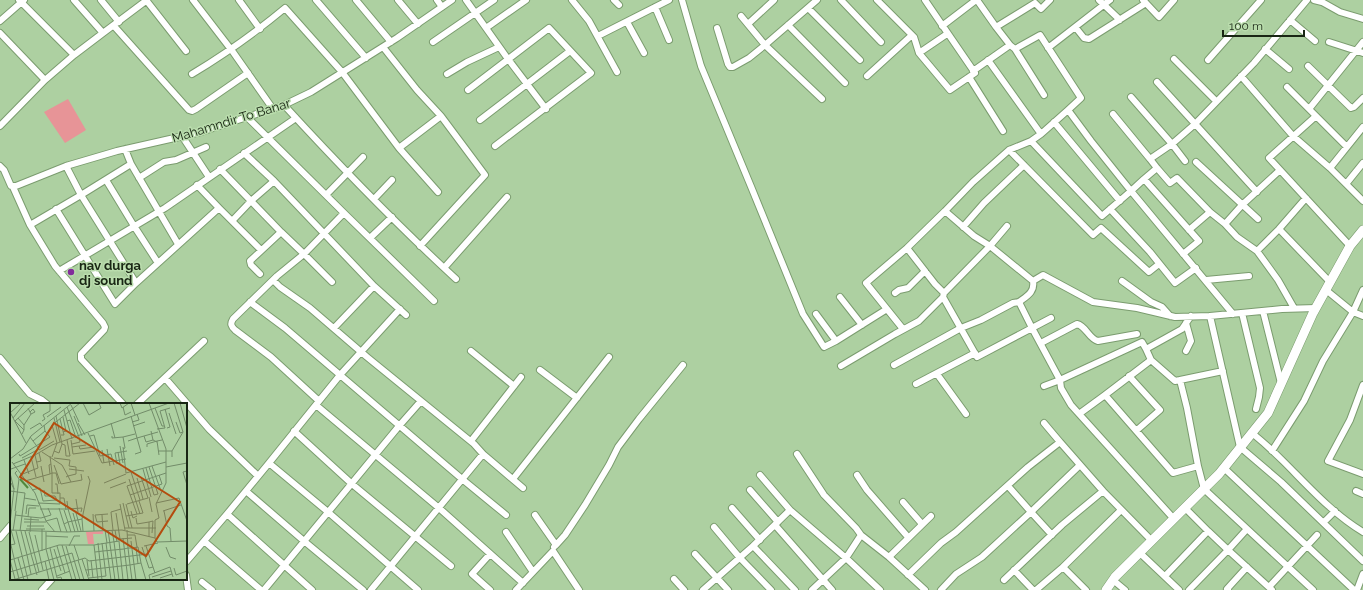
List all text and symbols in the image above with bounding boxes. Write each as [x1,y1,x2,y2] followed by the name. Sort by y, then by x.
[1223,12,1304,38] scale bar
[1229,19,1263,33] text: 100 m
[170,95,293,146] street label: Mahamndir To Banar
[79,258,142,288] place label: nav durga dj sound
[66,267,76,277] marker: nav durga dj sound
[10,403,187,580] inset map

